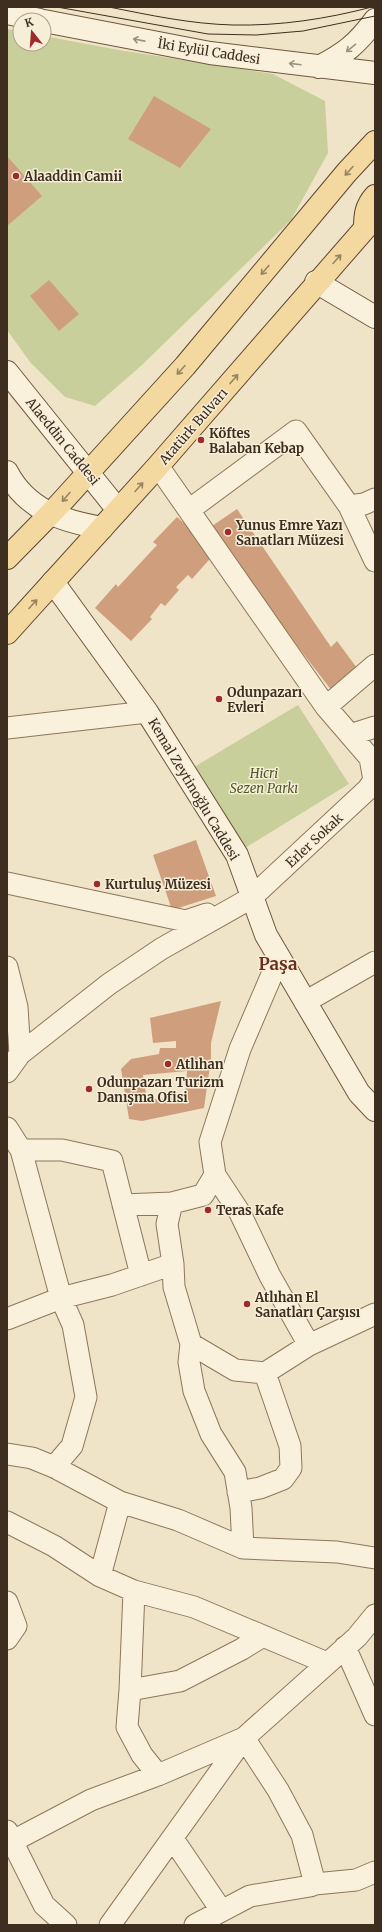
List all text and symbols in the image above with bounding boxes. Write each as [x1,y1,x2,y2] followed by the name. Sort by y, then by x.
[12,12,52,52] north arrow
[23,14,36,30] text: K
[132,35,145,43] one-way arrow
[156,35,261,68] street label: İki Eylül Caddesi
[345,44,356,52] one-way arrow
[288,60,301,68] one-way arrow
[344,165,353,176] one-way arrow
[23,168,123,185] place label: Alaaddin Camii
[11,171,21,181] marker: Alaaddin Camii
[332,254,342,264] one-way arrow
[260,265,269,275] one-way arrow
[177,364,186,375] one-way arrow
[229,373,238,384] one-way arrow
[155,385,231,469] street label: Atatürk Bulvarı
[21,393,103,489] street label: Alaeddin Caddesi
[209,425,304,457] place label: Köftes Balaban Kebap
[196,435,206,445] marker: Köftes Balaban Kebap
[135,482,144,492] one-way arrow
[62,492,71,502] one-way arrow
[235,517,345,549] place label: Yunus Emre Yazı Sanatları Müzesi
[223,527,233,537] marker: Yunus Emre Yazı Sanatları Müzesi
[28,599,38,609] one-way arrow
[227,684,303,716] place label: Odunpazarı Evleri
[214,694,224,704] marker: Odunpazarı Evleri
[144,715,243,864] street label: Kemal Zeytinoğlu Caddesi
[230,765,298,797] park label: Hicri Sezen Parkı
[282,809,347,871] street label: Erler Sokak
[105,876,212,893] place label: Kurtuluş Müzesi
[92,879,102,889] marker: Kurtuluş Müzesi
[259,953,298,975] district label: Paşa
[175,1056,224,1073] place label: Atlıhan
[163,1059,173,1069] marker: Atlıhan
[97,1074,224,1106] place label: Odunpazarı Turizm Danışma Ofisi
[84,1084,94,1094] marker: Odunpazarı Turizm Danışma Ofisi
[216,1202,284,1219] place label: Teras Kafe
[203,1205,213,1215] marker: Teras Kafe
[254,1289,361,1321] place label: Atlıhan El Sanatları Çarşısı
[242,1299,252,1309] marker: Atlıhan El Sanatları Çarşısı

